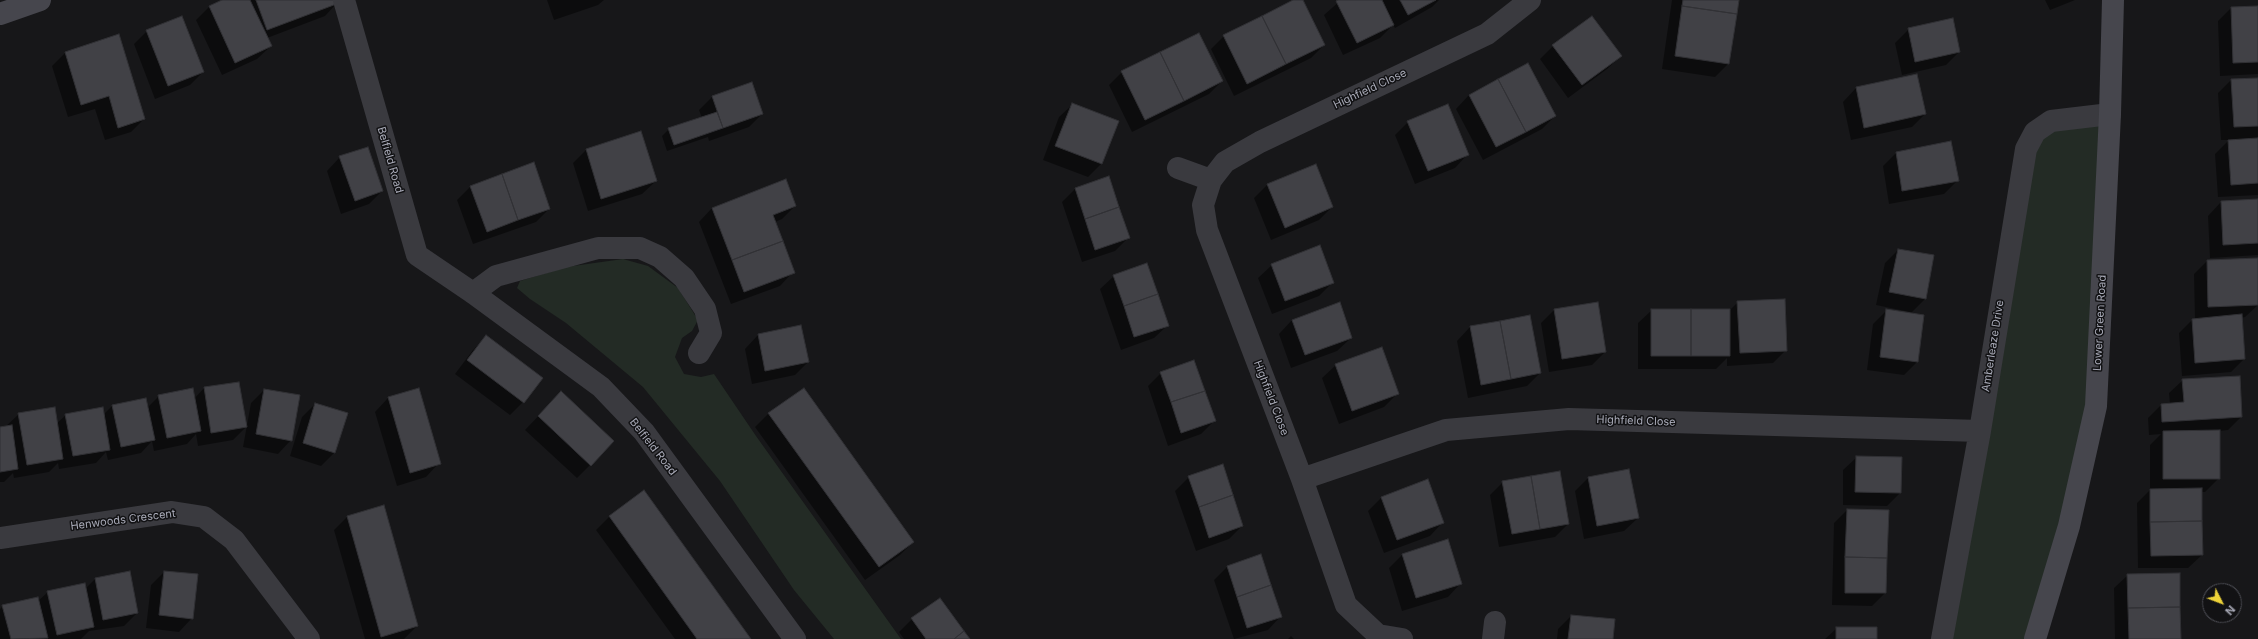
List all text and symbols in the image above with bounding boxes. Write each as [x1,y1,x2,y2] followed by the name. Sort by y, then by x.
[1331,66,1409,112] street label: Highfield Close
[374,125,406,195] street label: Belfield Road
[2091,275,2109,371] street label: Lower Green Road
[1979,299,2007,393] street label: Amberleaze Drive
[1251,359,1291,437] street label: Highfield Close
[1596,413,1676,429] street label: Highfield Close
[627,416,679,478] street label: Belfield Road
[70,507,176,533] street label: Henwoods Crescent
[2202,583,2242,623] north arrow
[2222,603,2238,618] text: N

